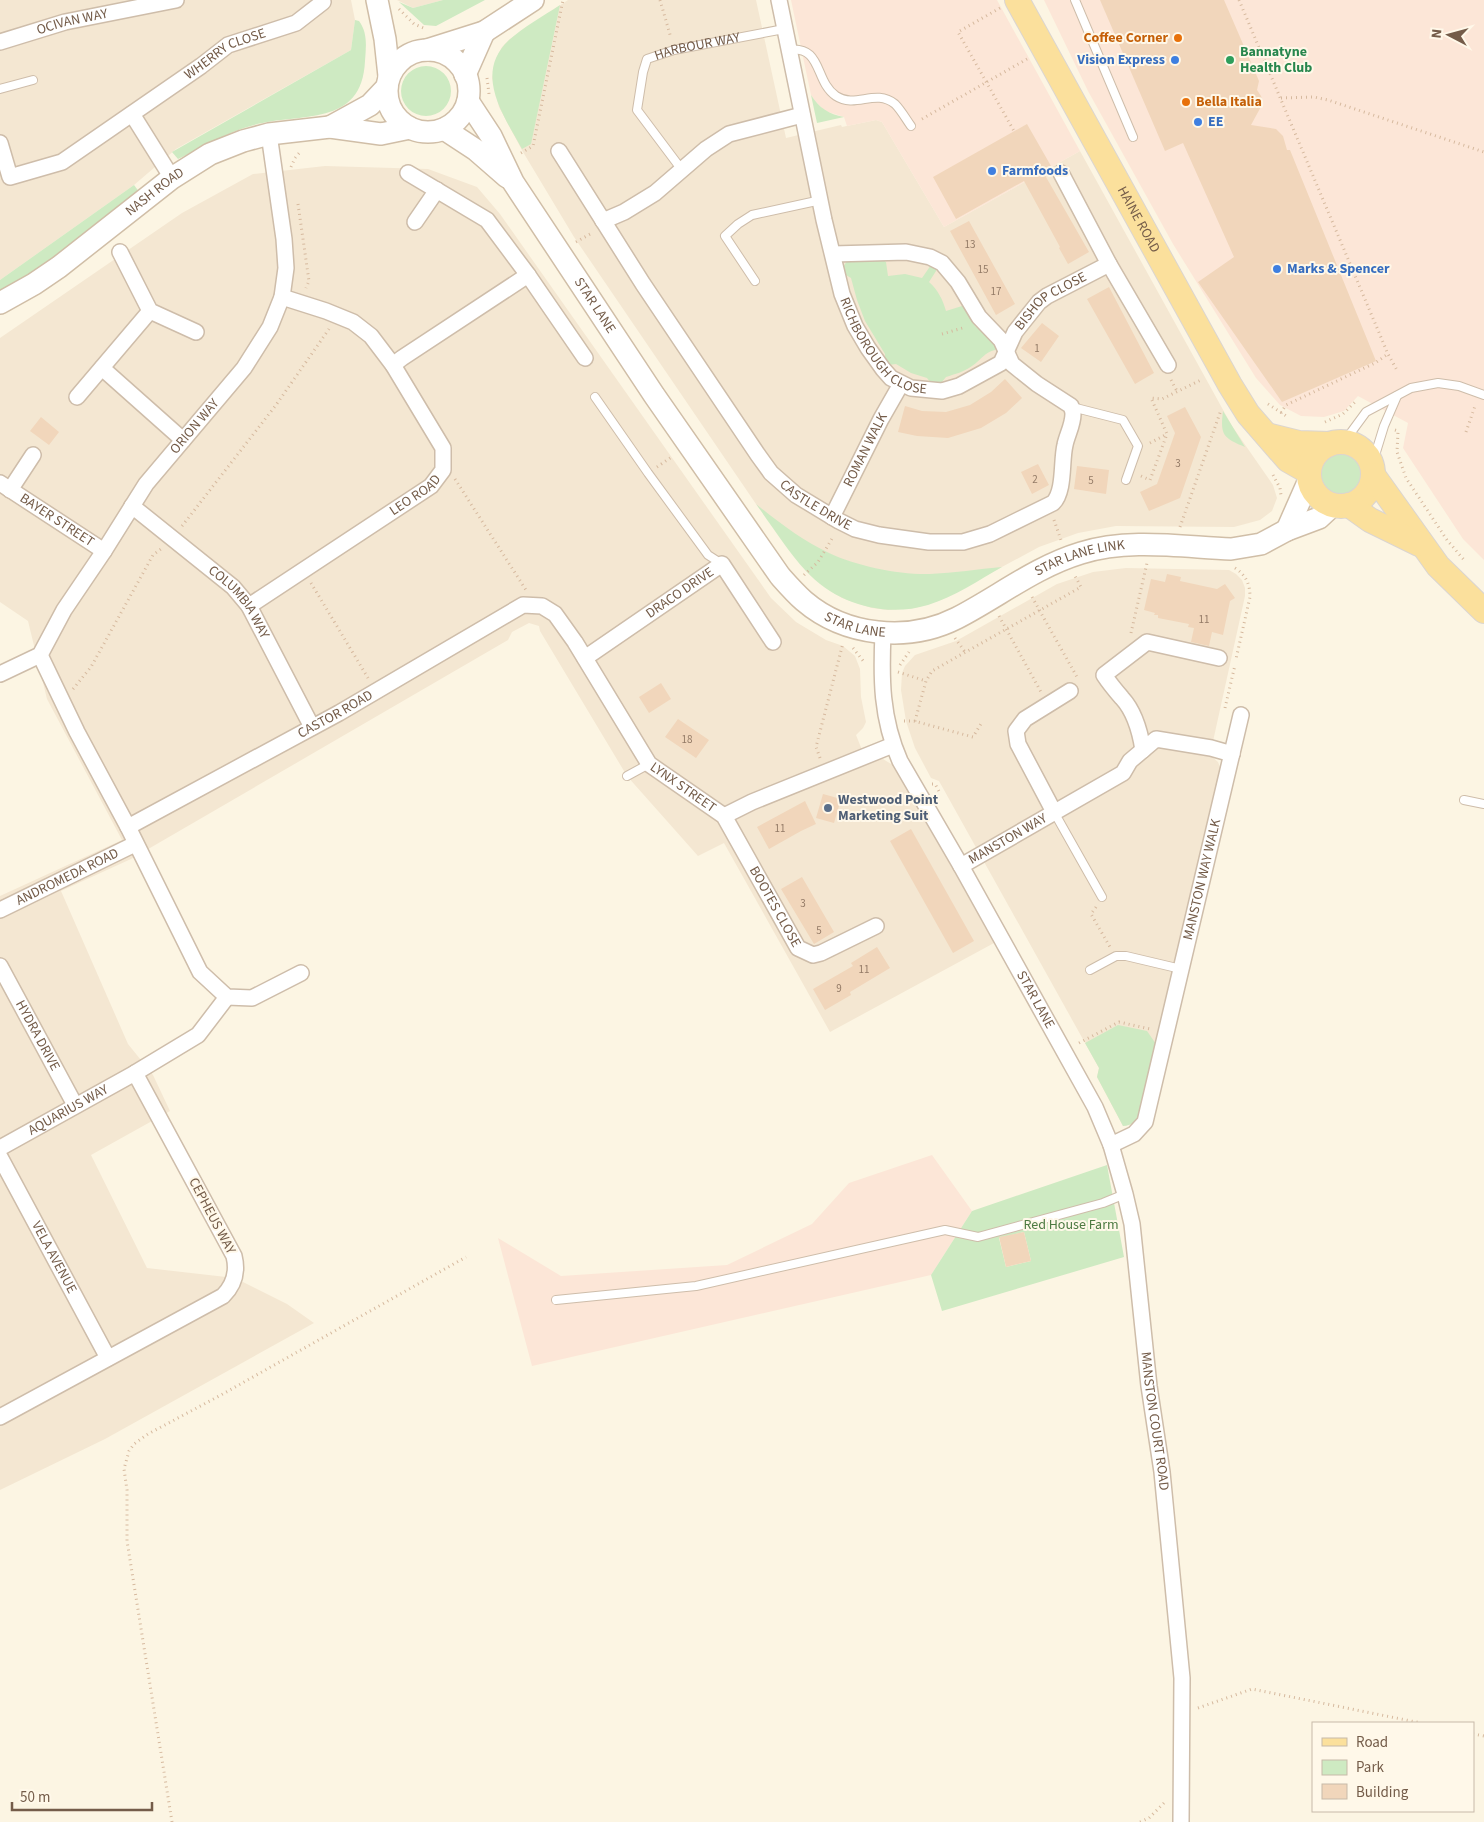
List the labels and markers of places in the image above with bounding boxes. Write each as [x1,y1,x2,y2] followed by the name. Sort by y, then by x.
[1083,28,1168,48] place label: Coffee Corner
[1172,32,1184,44] marker: Coffee Corner
[1240,42,1312,78] place label: Bannatyne Health Club
[1076,50,1165,70] place label: Vision Express
[1169,54,1181,66] marker: Vision Express
[1224,54,1236,66] marker: Bannatyne Health Club
[1196,92,1262,112] place label: Bella Italia
[1180,96,1192,108] marker: Bella Italia
[1208,112,1223,132] place label: EE
[1192,116,1204,128] marker: EE
[1002,161,1068,181] place label: Farmfoods
[986,165,998,177] marker: Farmfoods
[1287,259,1390,279] place label: Marks & Spencer
[1271,263,1283,275] marker: Marks & Spencer
[838,790,939,826] place label: Westwood Point Marketing Suit
[822,802,834,814] marker: Westwood Point Marketing Suit

